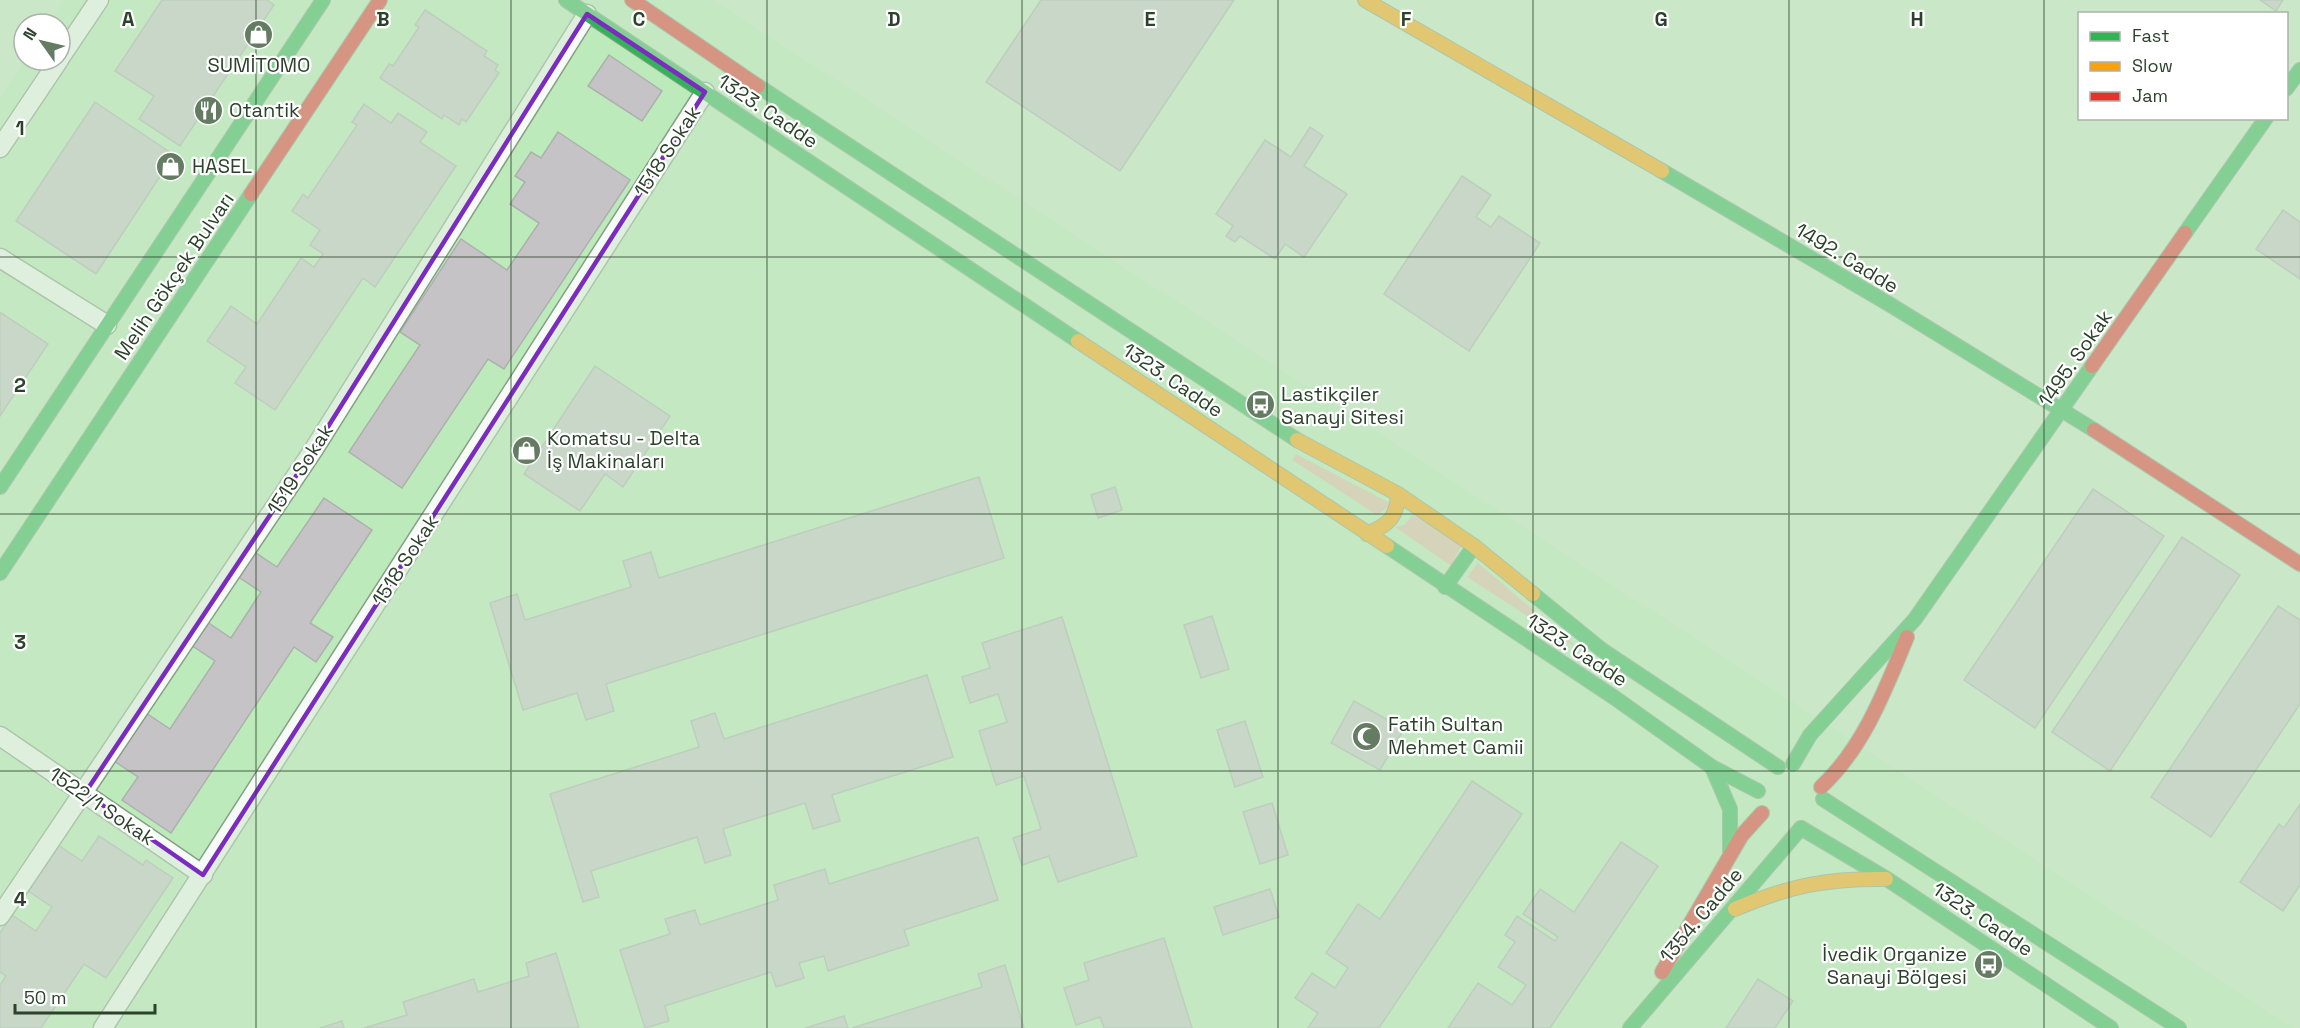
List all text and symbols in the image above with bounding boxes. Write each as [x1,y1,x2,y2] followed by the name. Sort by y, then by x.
[122,6,135,32] text: A
[376,6,390,32] text: B
[633,6,646,32] text: C
[887,6,901,32] text: D
[1144,6,1156,32] text: E
[1401,6,1412,32] text: F
[1654,6,1668,32] text: G
[1910,6,1924,32] text: H
[12,12,72,72] north arrow
[2078,12,2288,120] legend
[243,18,275,50] shop icon: SUMİTOMO
[18,24,42,44] text: N
[2132,24,2169,47] text: Fast
[208,52,310,78] place label: SUMİTOMO
[2132,54,2173,77] text: Slow
[713,68,823,154] street label: 1323. Cadde
[2132,84,2168,107] text: Jam
[192,94,224,126] restaurant icon: Otantik
[229,97,300,123] place label: Otantik
[628,100,706,201] street label: 1518 Sokak
[15,115,25,141] text: 1
[155,150,187,182] shop icon: HASEL
[192,153,252,179] place label: HASEL
[108,187,240,365] street label: Melih Gökçek Bulvarı
[1790,217,1904,299] street label: 1492. Cadde
[2032,304,2118,411] street label: 1495. Sokak
[1118,337,1228,423] street label: 1323. Cadde
[14,372,26,398] text: 2
[1281,381,1404,430] place label: Lastikçiler Sanayi Sitesi
[1244,389,1276,421] bus stop icon: Lastikçiler Sanayi Sitesi
[261,418,339,519] street label: 1519 Sokak
[547,425,700,474] place label: Komatsu - Delta İş Makinaları
[510,434,542,466] shop icon: Komatsu - Delta İş Makinaları
[366,509,444,610] street label: 1518 Sokak
[1521,608,1633,692] street label: 1323. Cadde
[14,629,26,655] text: 3
[1388,711,1524,760] place label: Fatih Sultan Mehmet Camii
[1351,720,1383,752] mosque icon: Fatih Sultan Mehmet Camii
[44,761,160,851] street label: 1522/1 Sokak
[1654,862,1748,968] street label: 1354. Cadde
[1928,876,2038,962] street label: 1323. Cadde
[14,886,27,912] text: 4
[1822,941,1967,990] place label: İvedik Organize Sanayi Bölgesi
[1972,949,2004,981] bus stop icon: İvedik Organize Sanayi Bölgesi
[15,977,154,1015] scale bar
[24,986,66,1009] text: 50 m

